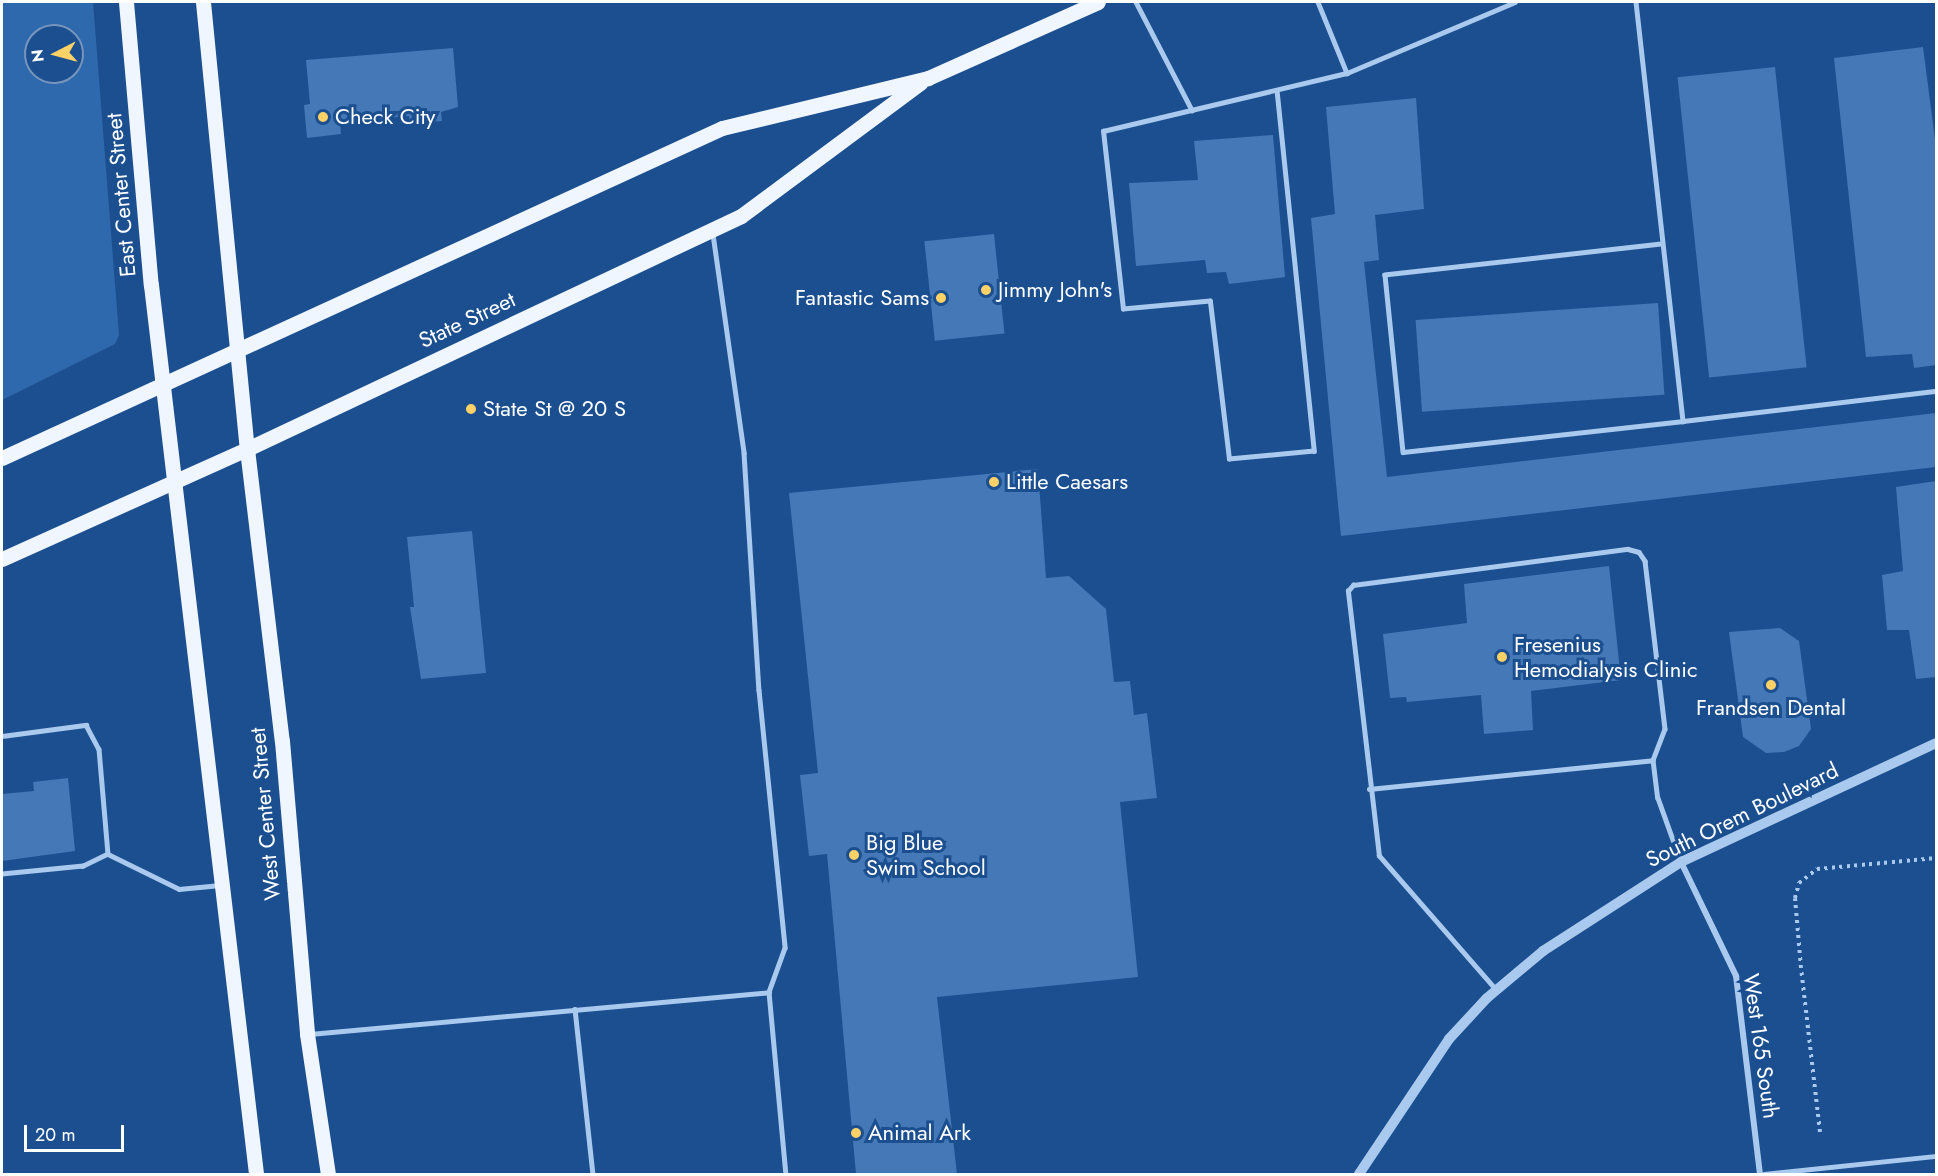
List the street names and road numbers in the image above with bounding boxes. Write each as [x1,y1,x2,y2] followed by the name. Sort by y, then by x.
[101,112,141,278] street label: East Center Street
[414,286,520,354] street label: State Street
[244,727,286,901] street label: West Center Street
[1641,757,1843,873] street label: South Orem Boulevard
[1738,972,1784,1120] street label: West 165 South

